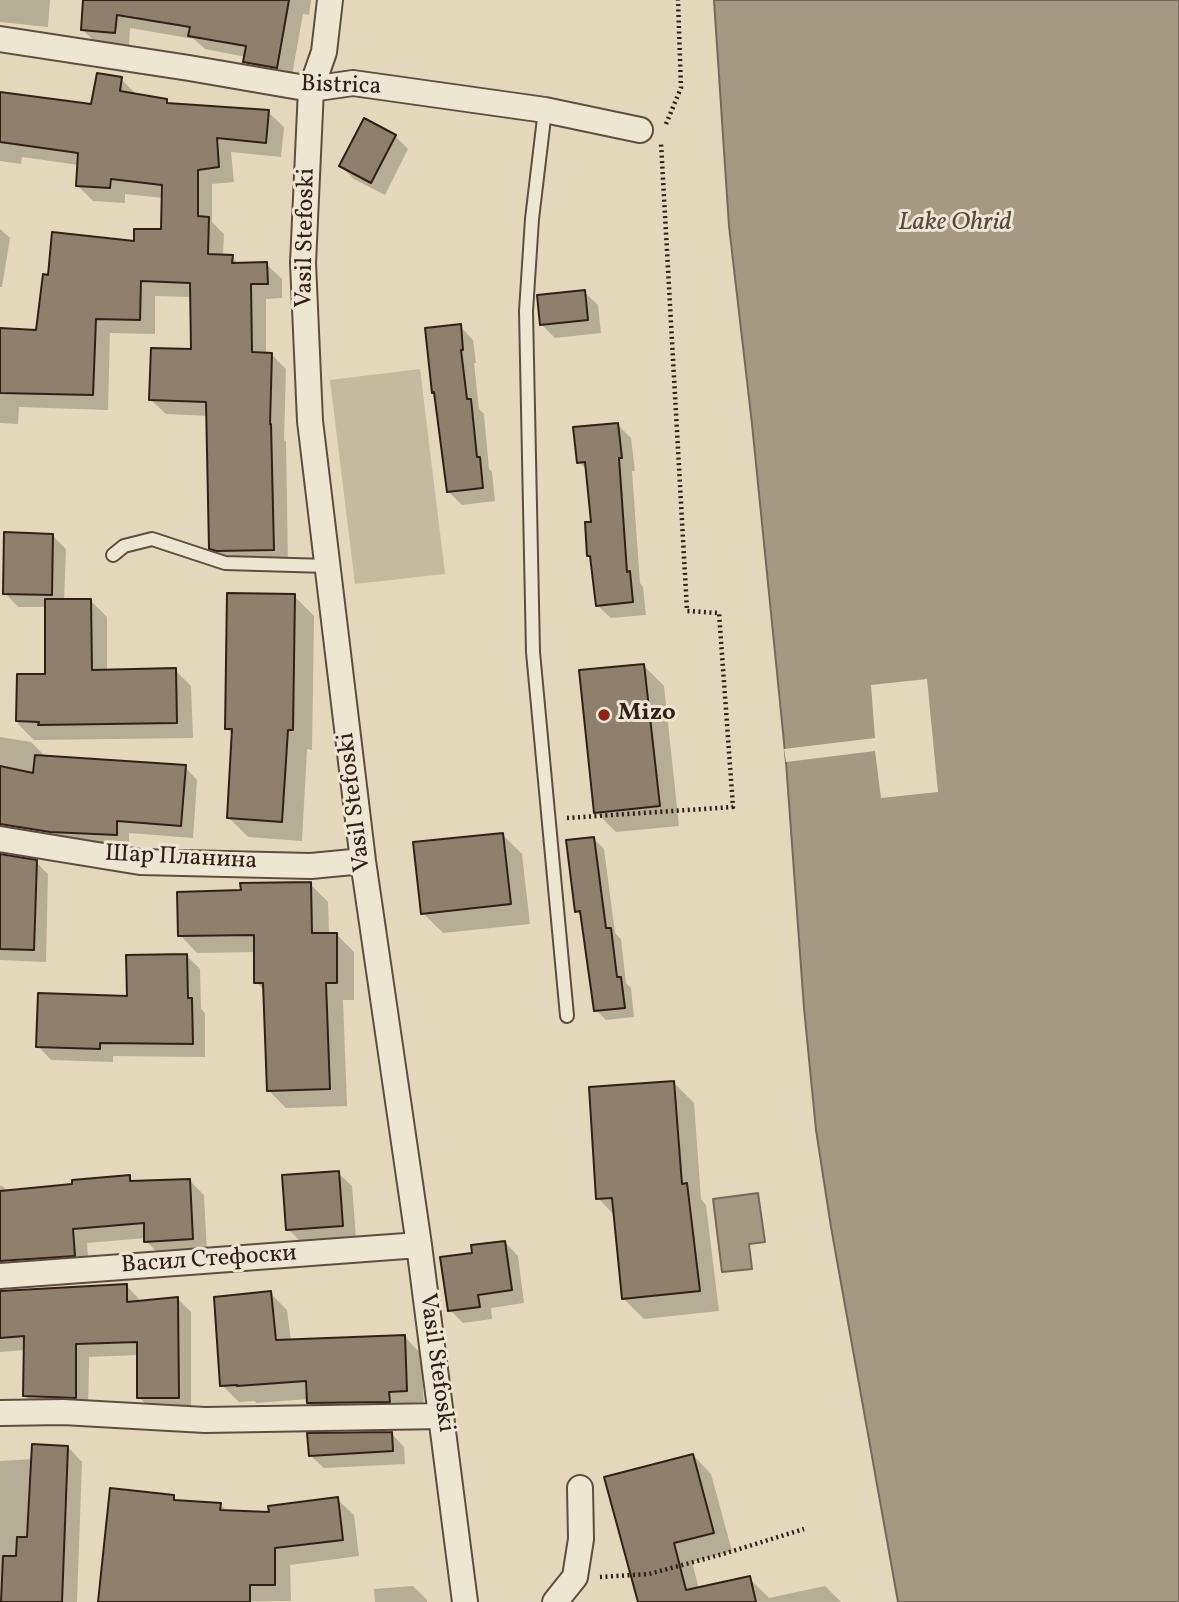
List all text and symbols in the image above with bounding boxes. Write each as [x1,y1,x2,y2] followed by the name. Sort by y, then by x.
[300,71,382,103] street label: Bistrica
[291,168,323,308] street label: Vasil Stefoski
[898,208,1012,240] water label: Lake Ohrid
[618,701,676,729] place label: Mizo
[596,707,612,723] marker: Mizo
[333,731,379,873] street label: Vasil Stefoski
[104,841,258,877] street label: Шар Планина
[120,1240,298,1282] street label: Васил Стефоски
[411,1292,459,1434] street label: Vasil Stefoski

